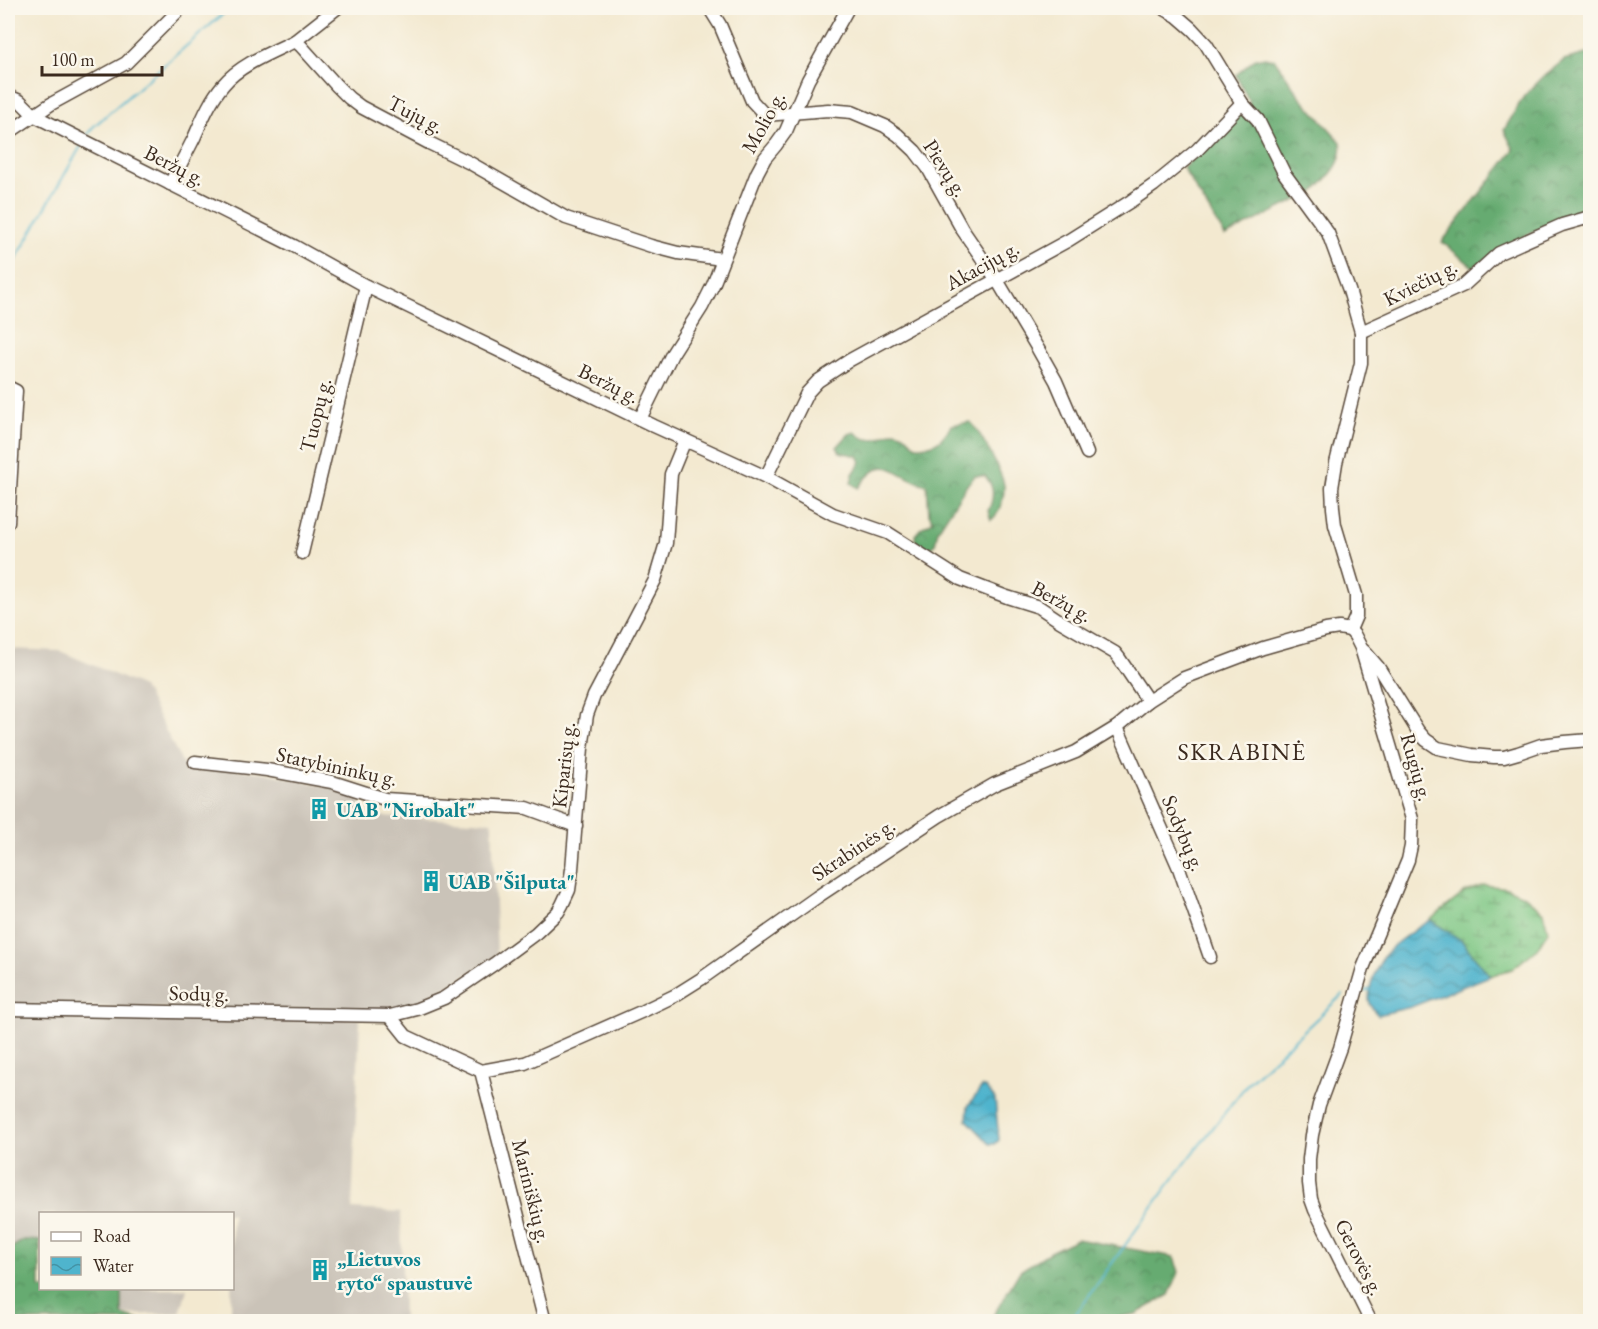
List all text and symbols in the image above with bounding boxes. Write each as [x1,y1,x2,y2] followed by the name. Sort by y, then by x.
[42,39,162,77] scale bar
[51,48,95,71] text: 100 m
[735,86,791,158] street label: Molio g.
[384,89,448,139] street label: Tujų g.
[917,134,975,202] street label: Pievų g.
[140,138,210,192] street label: Beržų g.
[939,234,1024,297] street label: Akacijų g.
[1378,252,1462,312] street label: Kviečių g.
[574,357,644,409] street label: Beržų g.
[293,375,337,455] street label: Tuopų g.
[1027,574,1097,628] street label: Beržų g.
[545,721,581,809] street label: Kiparisų g.
[1394,730,1440,804] street label: Rugių g.
[1178,736,1306,767] district label: SKRABINĖ
[274,740,400,792] street label: Statybininkų g.
[1156,791,1212,875] street label: Sodybų g.
[336,796,475,823] place label: UAB "Nirobalt"
[307,797,331,821] building icon: UAB "Nirobalt"
[806,811,900,887] street label: Skrabinės g.
[448,868,575,895] place label: UAB "Šilputa"
[419,869,443,893] building icon: UAB "Šilputa"
[169,979,229,1007] street label: Sodų g.
[506,1136,558,1246] street label: Mariniškių g.
[39,1212,234,1290] legend
[1329,1214,1391,1300] street label: Gerovės g.
[93,1224,132,1247] text: Road
[337,1245,473,1296] place label: „Lietuvos ryto“ spaustuvė
[93,1254,134,1277] text: Water
[308,1258,332,1282] building icon: „Lietuvos ryto“ spaustuvė

